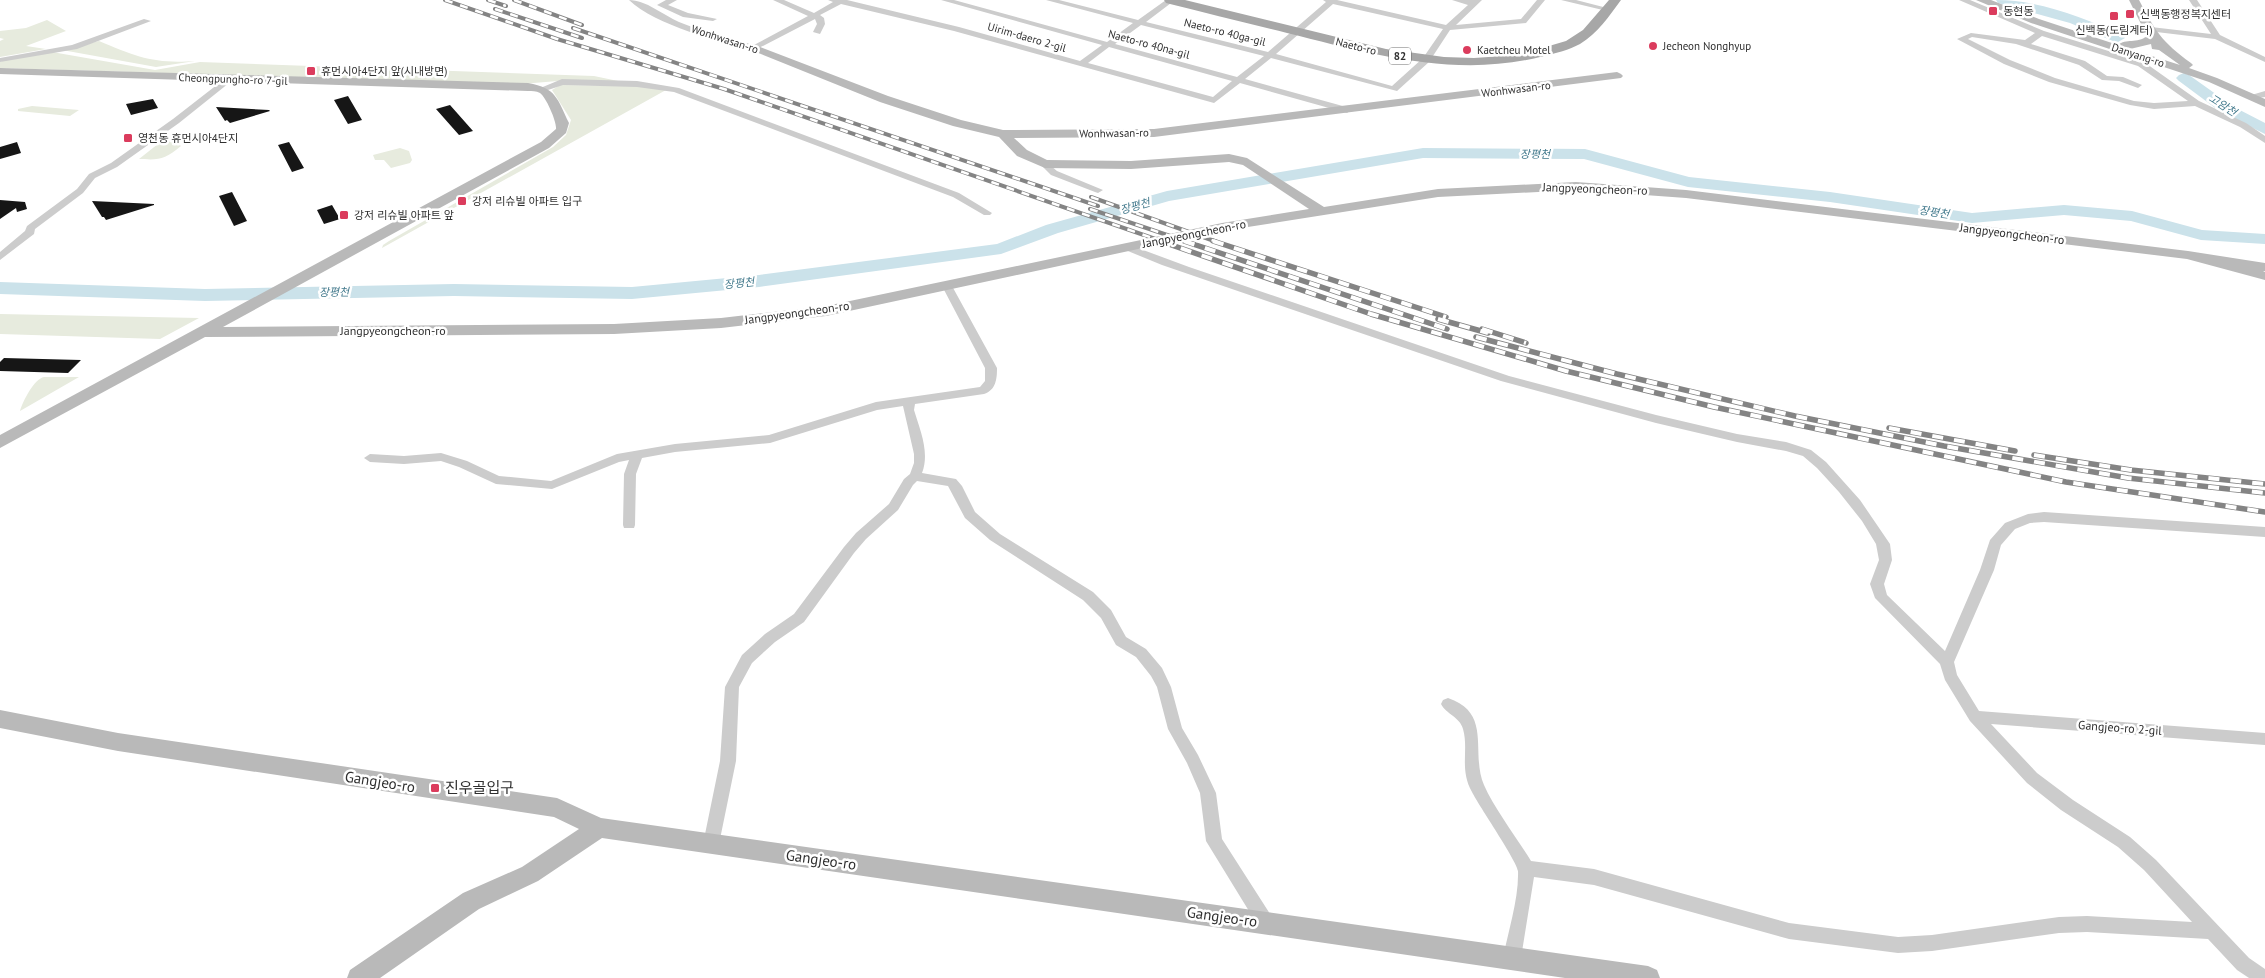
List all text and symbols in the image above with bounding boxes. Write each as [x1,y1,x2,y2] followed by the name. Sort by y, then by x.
[2003,4,2033,18] place label: 동현동
[1987,5,1999,17] marker: 동현동
[2140,7,2231,21] place label: 신백동행정복지센터
[2124,8,2136,20] marker: 신백동행정복지센터
[2108,10,2120,22] marker: 신백동(도림계터)
[1183,15,1268,49] street label: Naeto-ro 40ga-gil
[986,19,1069,55] street label: Uirim-daero 2-gil
[690,22,760,56] street label: Wonhwasan-ro
[2076,23,2153,37] place label: 신백동(도림계터)
[1107,26,1192,62] street label: Naeto-ro 40na-gil
[1334,34,1378,58] street label: Naeto-ro
[1662,39,1751,53] place label: Jecheon Nonghyup
[1647,40,1659,52] marker: Jecheon Nonghyup
[2110,40,2166,70] street label: Danyang-ro
[1477,43,1551,57] place label: Kaetcheu Motel
[1461,44,1473,56] marker: Kaetcheu Motel
[1389,48,1411,64] road number: 82
[321,64,447,78] place label: 휴먼시아4단지 앞(시내방면)
[305,65,317,77] marker: 휴먼시아4단지 앞(시내방면)
[178,70,289,88] street label: Cheongpungho-ro 7-gil
[1480,78,1552,100] street label: Wonhwasan-ro
[2206,91,2241,120] water label: 고암천
[1079,125,1149,141] street label: Wonhwasan-ro
[138,131,238,145] place label: 영천동 휴먼시아4단지
[122,132,134,144] marker: 영천동 휴먼시아4단지
[1520,147,1552,161] water label: 장평천
[1541,179,1648,198] street label: Jangpyeongcheon-ro
[472,194,582,208] place label: 강저 리슈빌 아파트 입구
[456,195,468,207] marker: 강저 리슈빌 아파트 입구
[1118,195,1153,217] water label: 장평천
[1918,203,1952,221] water label: 장평천
[354,208,454,222] place label: 강저 리슈빌 아파트 앞
[338,209,350,221] marker: 강저 리슈빌 아파트 앞
[1140,216,1247,251] street label: Jangpyeongcheon-ro
[1958,220,2065,247] street label: Jangpyeongcheon-ro
[723,274,757,292] water label: 장평천
[319,285,351,299] water label: 장평천
[743,298,850,327] street label: Jangpyeongcheon-ro
[339,323,446,338] street label: Jangpyeongcheon-ro
[2078,717,2163,738] street label: Gangjeo-ro 2-gil
[344,767,417,796] street label: Gangjeo-ro
[445,778,514,797] place label: 진우골입구
[429,782,441,794] marker: 진우골입구
[785,845,858,874] street label: Gangjeo-ro
[1186,902,1259,931] street label: Gangjeo-ro

